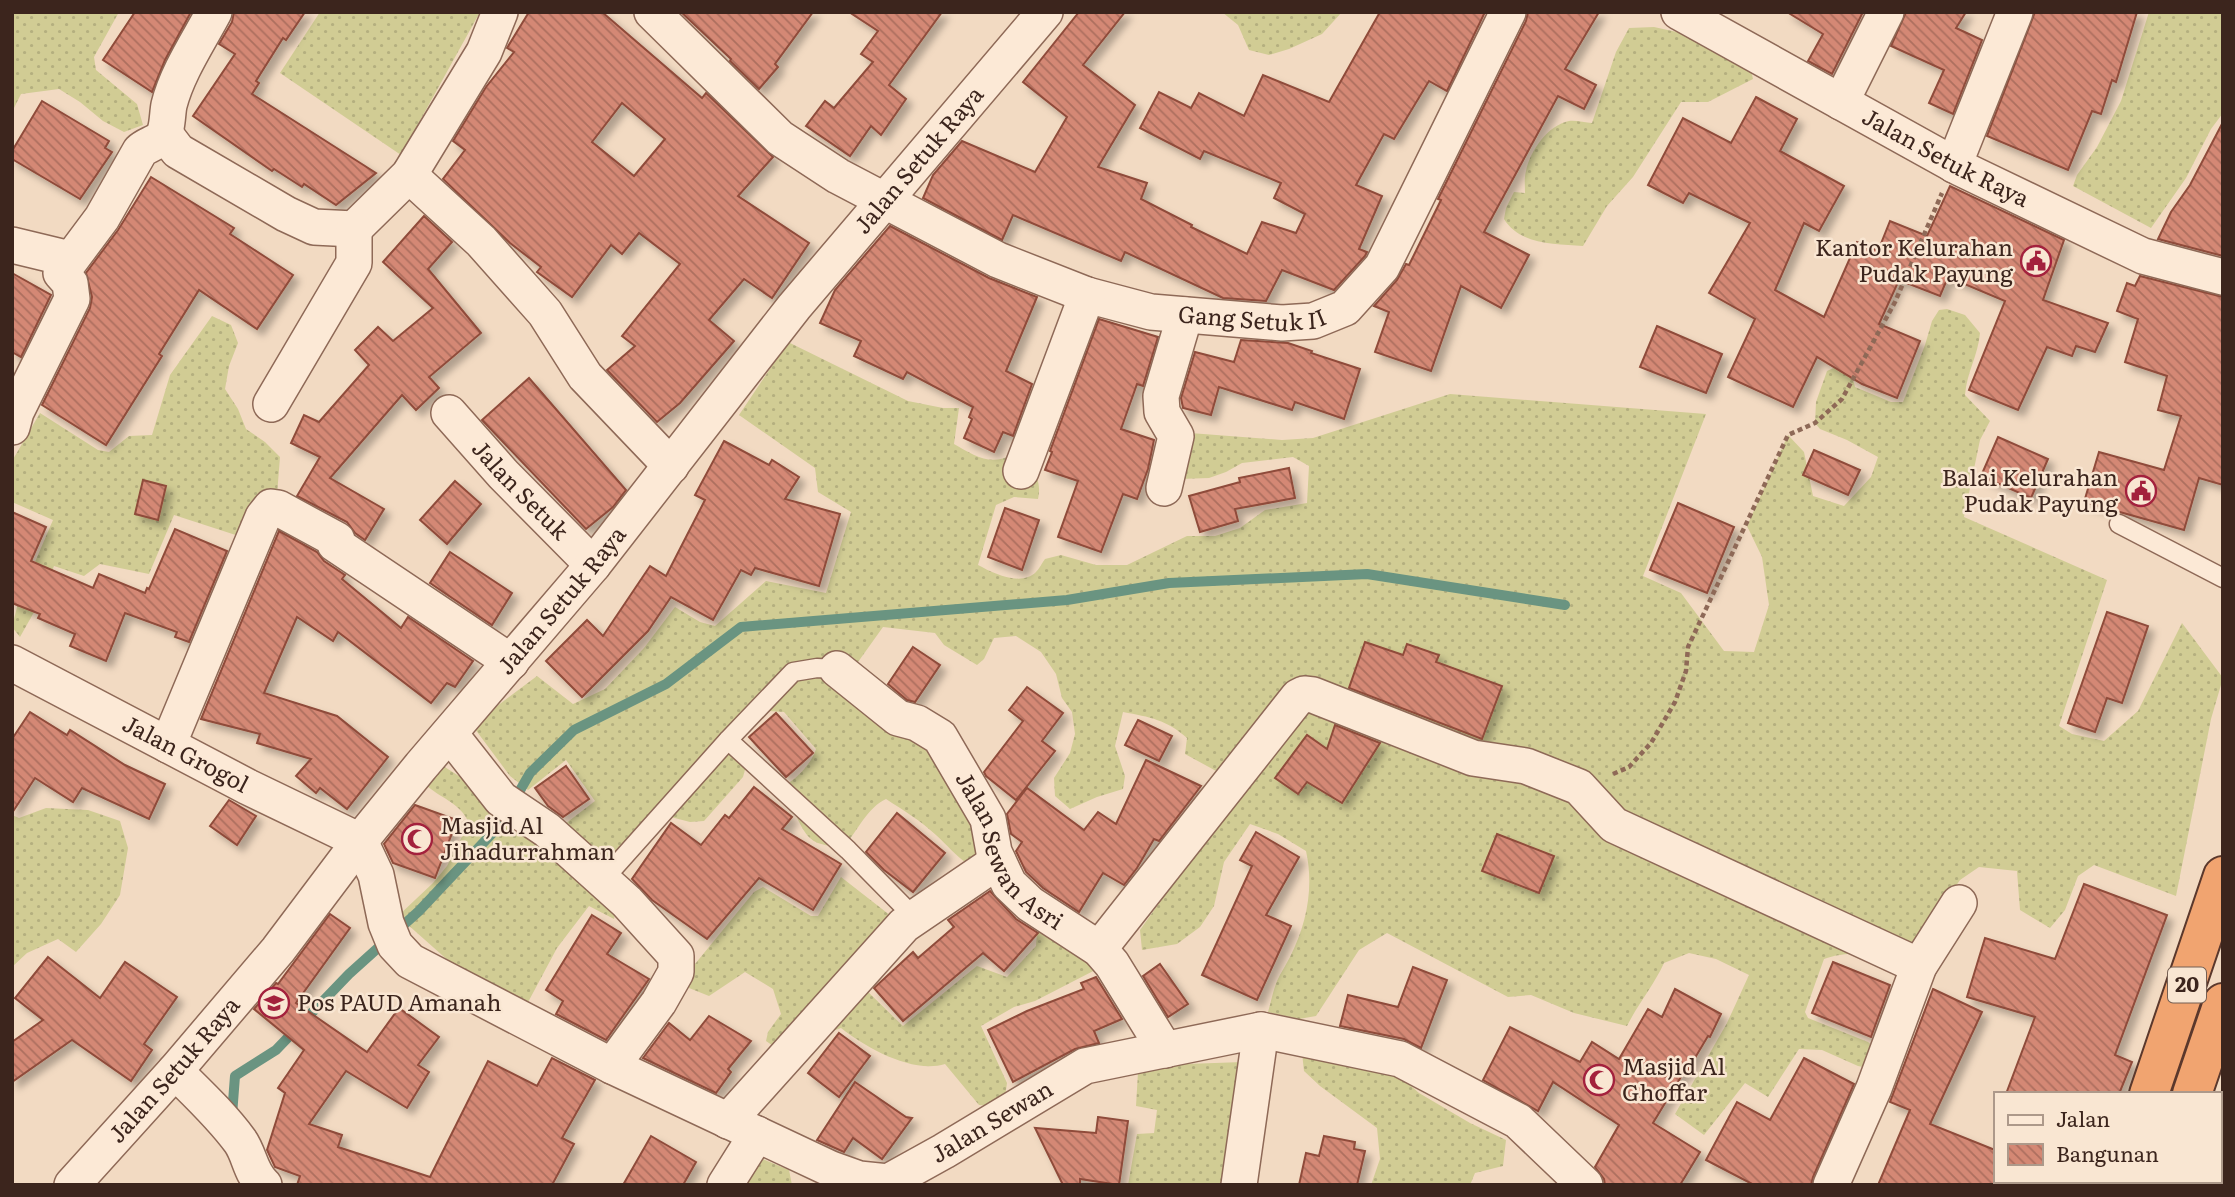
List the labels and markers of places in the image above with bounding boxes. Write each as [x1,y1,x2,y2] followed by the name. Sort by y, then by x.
[1815,229,2013,289] place label: Kantor Kelurahan Pudak Payung
[2019,244,2053,278] public building icon: Kantor Kelurahan Pudak Payung
[1942,459,2118,519] place label: Balai Kelurahan Pudak Payung
[2124,474,2158,508] public building icon: Balai Kelurahan Pudak Payung
[440,807,615,867] place label: Masjid Al Jihadurrahman
[400,822,434,856] mosque icon: Masjid Al Jihadurrahman
[297,984,501,1018] place label: Pos PAUD Amanah
[257,986,291,1020] school or university icon: Pos PAUD Amanah
[1622,1048,1726,1108] place label: Masjid Al Ghoffar
[1582,1063,1616,1097] mosque icon: Masjid Al Ghoffar

